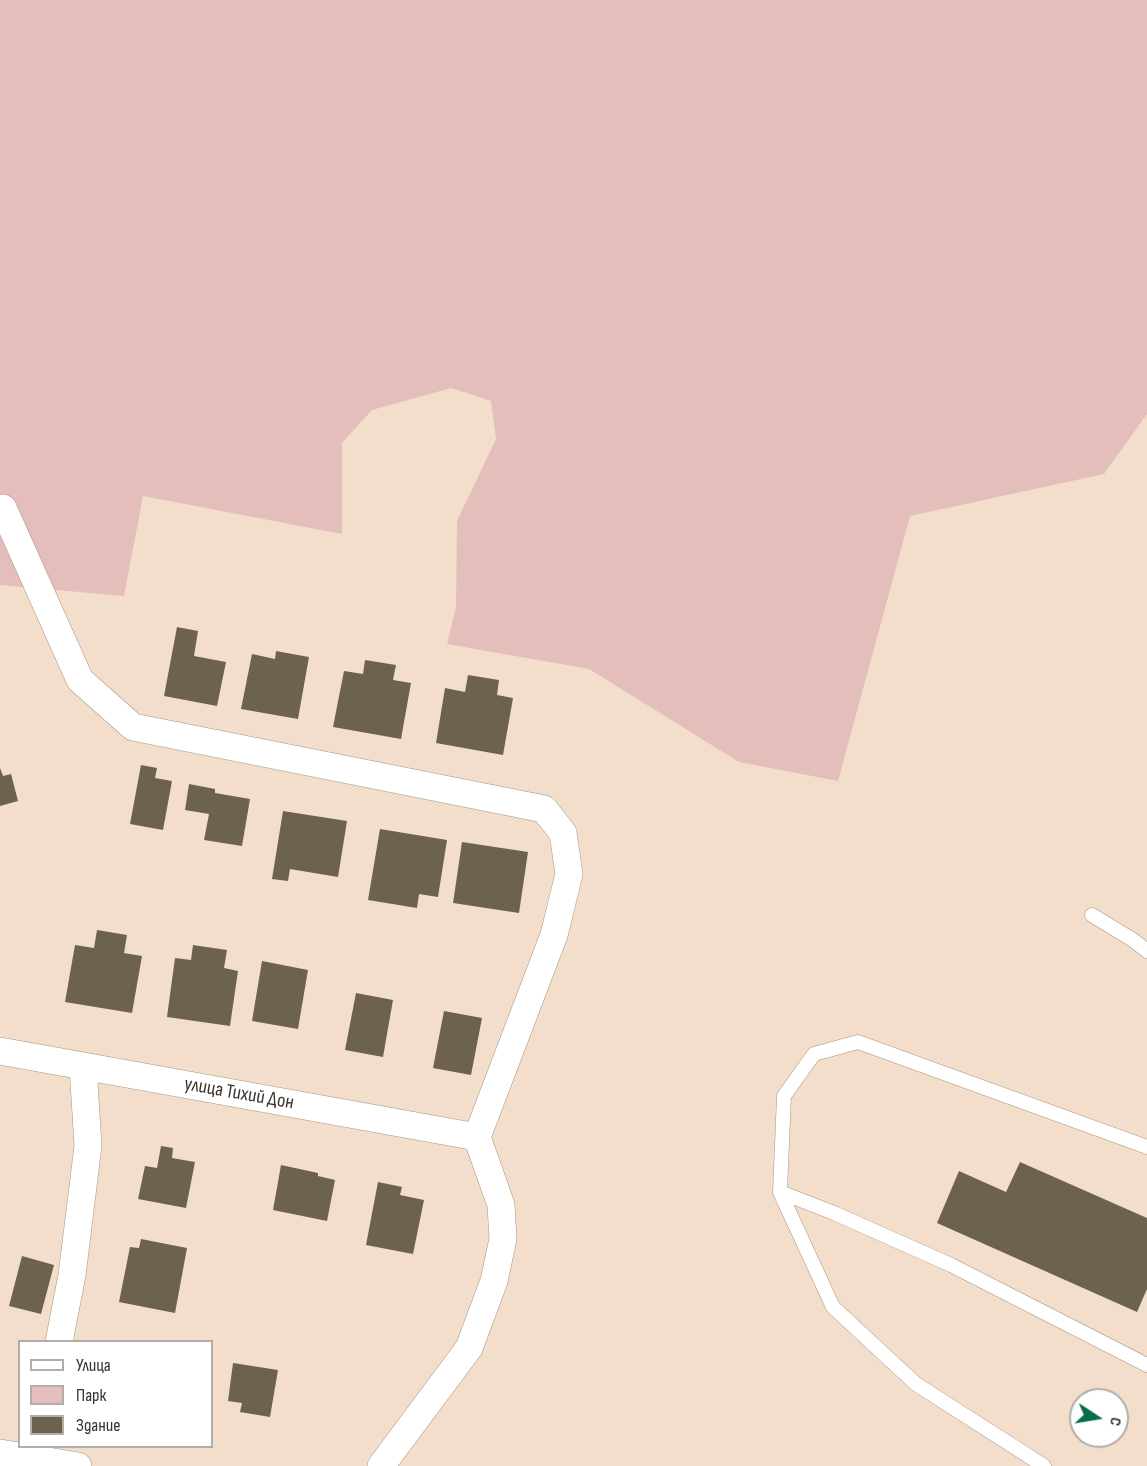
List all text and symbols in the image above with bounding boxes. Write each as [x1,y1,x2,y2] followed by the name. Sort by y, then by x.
[182,1073,296,1115] street label: улица Тихий Дон
[18,1340,213,1448] legend
[76,1355,111,1376] text: Улица
[76,1385,106,1406] text: Парк
[1069,1388,1129,1448] north arrow
[76,1415,121,1436] text: Здание
[1105,1415,1125,1427] text: С

